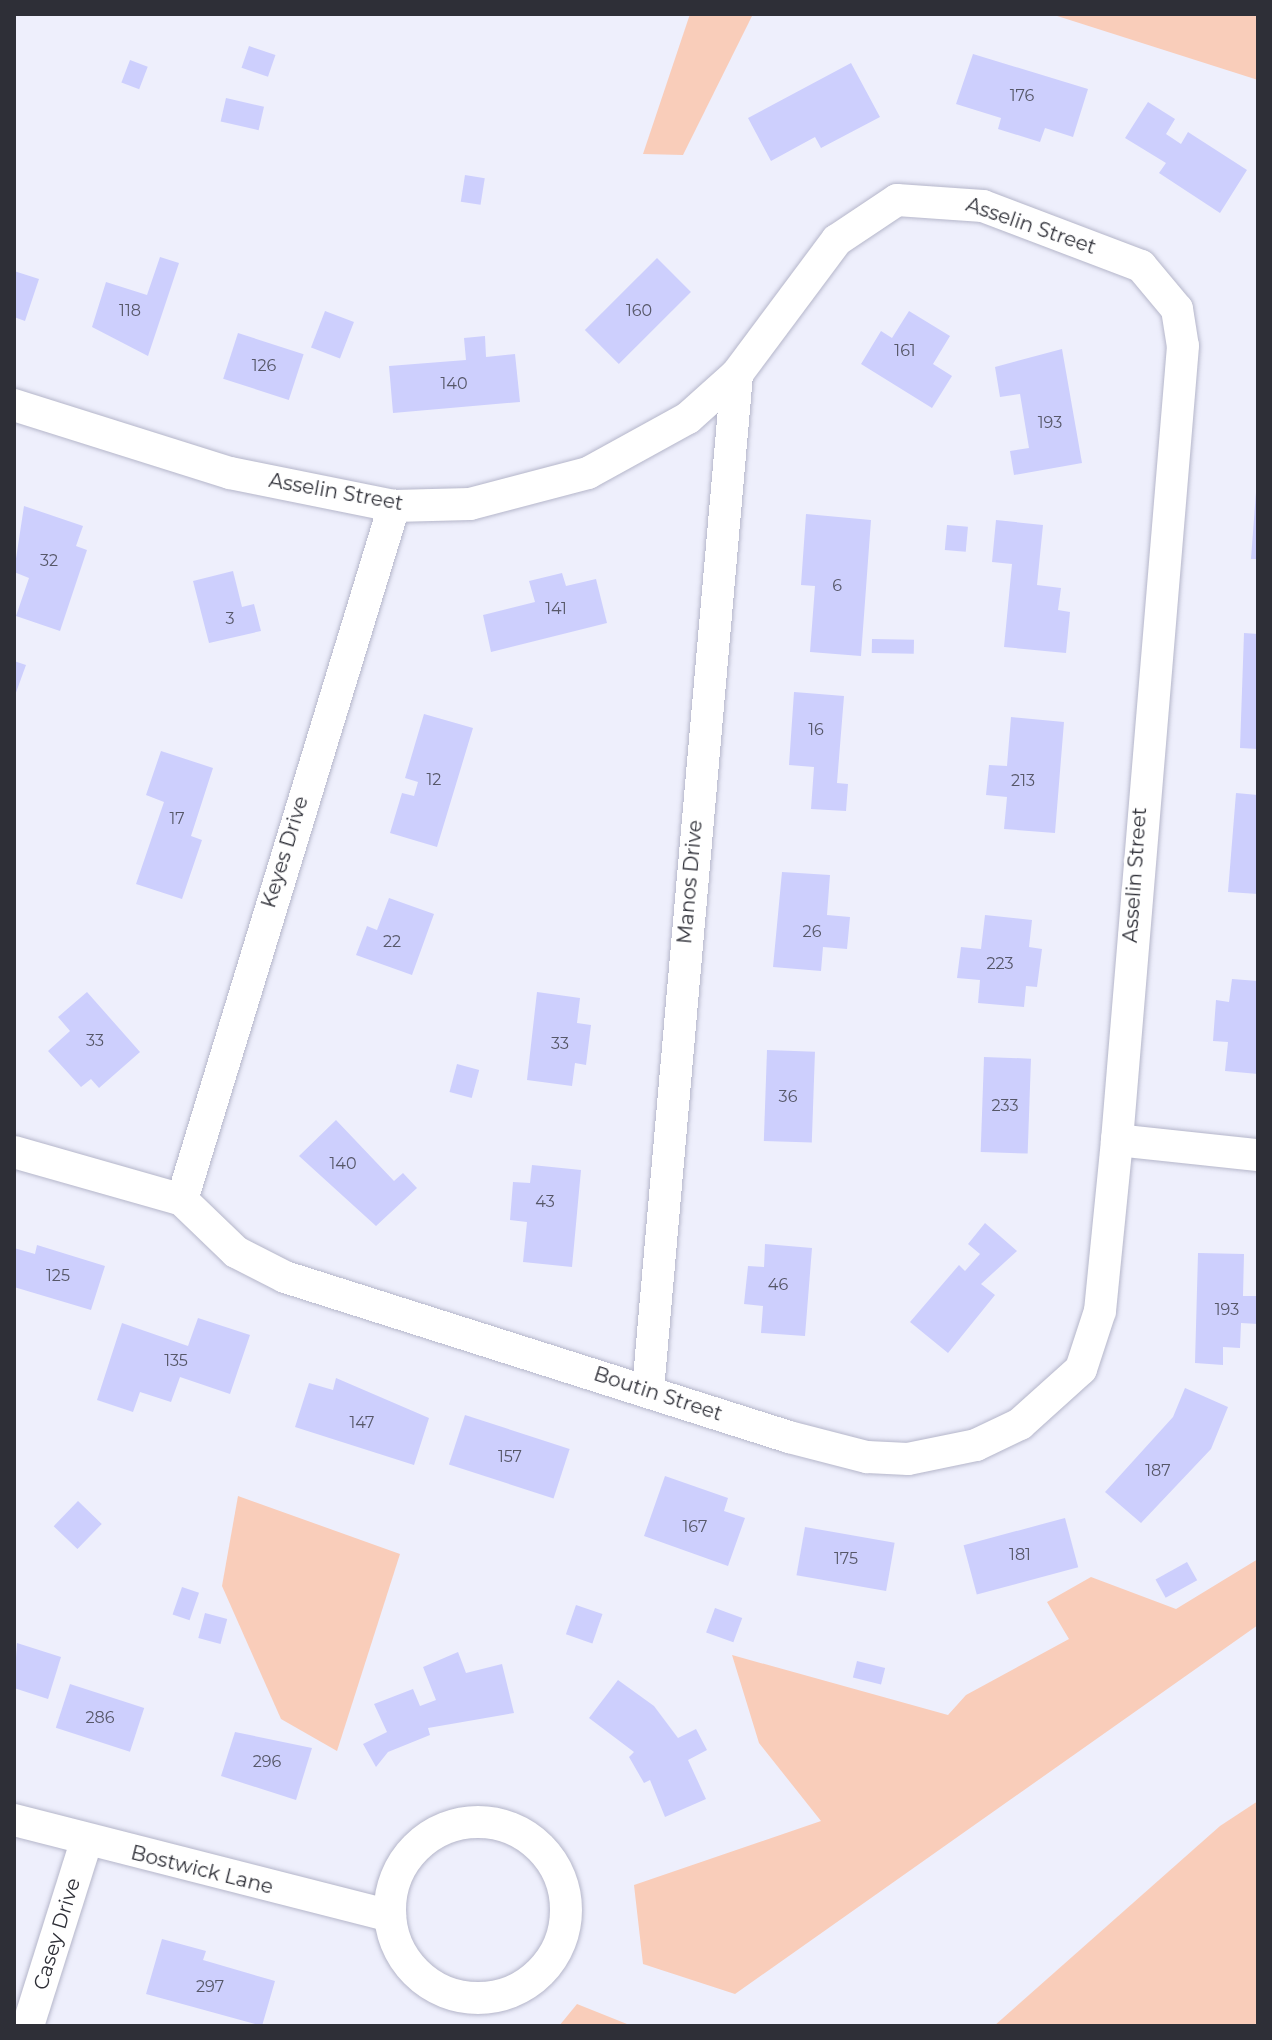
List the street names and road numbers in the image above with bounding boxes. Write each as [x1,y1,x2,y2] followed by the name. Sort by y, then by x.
[963,193,1099,259] street label: Asselin Street
[267,468,405,516] street label: Asselin Street
[257,793,313,911] street label: Keyes Drive
[1118,806,1152,944] street label: Asselin Street
[673,819,707,945] street label: Manos Drive
[591,1362,725,1426] street label: Boutin Street
[128,1841,276,1899] street label: Bostwick Lane
[29,1875,85,1993] street label: Casey Drive

